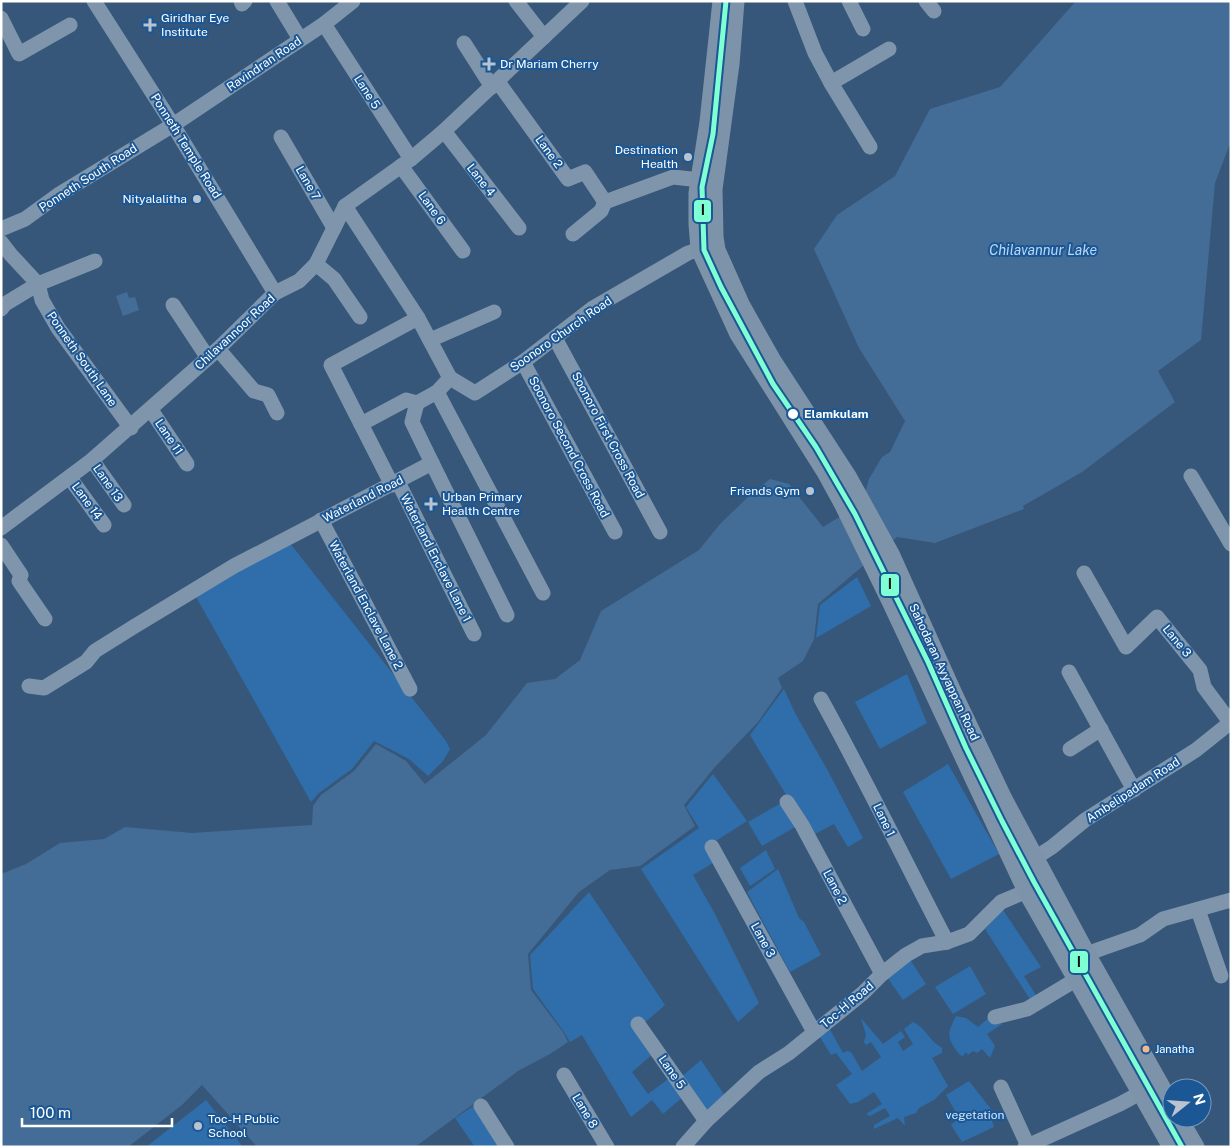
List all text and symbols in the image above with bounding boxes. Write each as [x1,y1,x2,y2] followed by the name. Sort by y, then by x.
[161,11,229,39] place label: Giridhar Eye Institute
[143,18,157,32] marker: Giridhar Eye Institute
[224,34,304,94] street label: Ravindran Road
[482,57,496,71] marker: Dr Mariam Cherry
[500,57,599,71] place label: Dr Mariam Cherry
[351,72,383,112] street label: Lane 5
[148,91,224,201] street label: Ponneth Temple Road
[532,133,566,171] street label: Lane 2
[36,141,140,215] street label: Ponneth South Road
[615,143,678,171] place label: Destination Health
[682,151,694,163] marker: Destination Health
[464,161,498,199] street label: Lane 4
[293,163,323,203] street label: Lane 7
[415,189,449,227] street label: Lane 6
[122,192,187,206] place label: Nityalalitha
[191,193,203,205] marker: Nityalalitha
[693,199,712,223] line badge: I
[701,202,705,218] text: I
[989,242,1097,258] water label: Chilavannur Lake
[192,291,278,373] street label: Chilavannoor Road
[507,294,615,374] street label: Soonoro Church Road
[44,309,120,409] street label: Ponneth South Lane
[569,370,647,500] street label: Soonoro First Cross Road
[526,374,612,520] street label: Soonoro Second Cross Road
[786,407,800,421] marker: Elamkulam
[804,407,869,421] place label: Elamkulam
[152,417,186,457] street label: Lane 11
[90,462,126,504] street label: Lane 13
[320,473,406,525] street label: Waterland Road
[69,480,105,523] street label: Lane 14
[730,484,800,498] place label: Friends Gym
[804,485,816,497] marker: Friends Gym
[442,490,523,518] place label: Urban Primary Health Centre
[398,492,474,624] street label: Waterland Enclave Lane 1
[424,497,438,511] marker: Urban Primary Health Centre
[326,538,406,672] street label: Waterland Enclave Lane 2
[880,573,900,597] line badge: I
[888,576,892,592] text: I
[906,601,982,743] street label: Sahodaran Ayyappan Road
[1160,622,1194,660] street label: Lane 3
[1084,755,1182,825] street label: Ambelipadam Road
[870,801,898,839] street label: Lane 1
[820,867,850,907] street label: Lane 2
[748,920,778,960] street label: Lane 3
[1069,950,1089,974] line badge: I
[1077,954,1081,970] text: I
[818,979,876,1031] street label: Toc-H Road
[1155,1043,1194,1055] place label: Janatha
[1141,1044,1151,1054] marker: Janatha
[655,1053,689,1092] street label: Lane 5
[1162,1078,1212,1128] north arrow
[569,1091,601,1131] street label: Lane 8
[1190,1092,1209,1107] text: N
[22,1096,172,1128] scale bar
[30,1104,71,1121] text: 100 m
[946,1108,1004,1122] park label: vegetation
[208,1112,279,1140] place label: Toc-H Public School
[192,1120,204,1132] marker: Toc-H Public School

